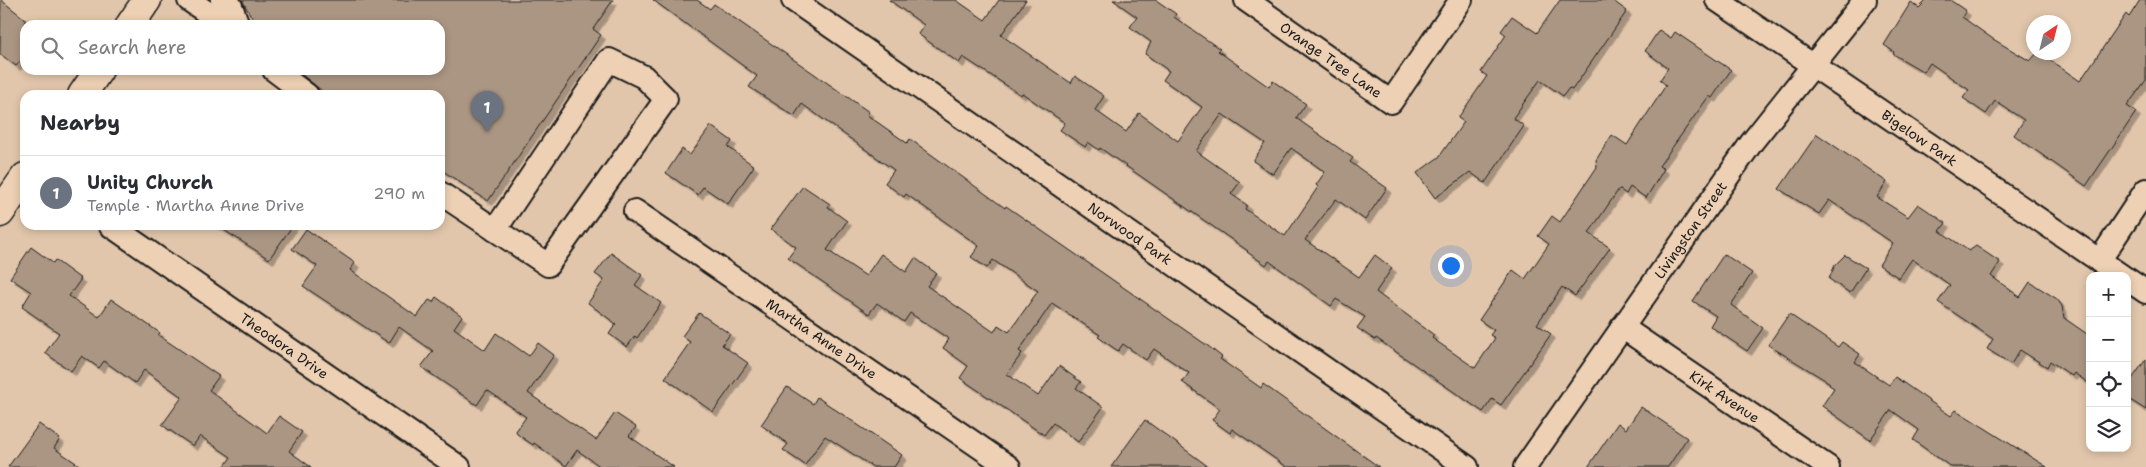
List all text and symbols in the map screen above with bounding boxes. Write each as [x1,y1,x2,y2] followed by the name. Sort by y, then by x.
[2026,15,2071,60] north arrow
[1277,18,1386,102] street label: Orange Tree Lane
[20,20,445,75] search box
[38,34,66,62] icon: search
[78,35,187,60] text: Search here
[471,91,503,132] pin: 1
[1878,106,1961,170] street label: Bigelow Park
[40,109,120,137] text: Nearby
[87,170,213,195] text: Unity Church
[1650,178,1731,282] street label: Livingston Street
[52,183,60,204] text: 1
[373,183,425,204] text: 290 m
[87,195,305,216] text: Temple · Martha Anne Drive
[1085,198,1175,269] street label: Norwood Park
[1438,253,1464,279] your location
[2086,272,2131,452] map controls
[2086,272,2131,317] button: +
[763,294,880,383] street label: Martha Anne Drive
[237,309,332,383] street label: Theodora Drive
[2086,317,2131,362] button: −
[2086,362,2131,407] button: locate
[1686,367,1763,427] street label: Kirk Avenue
[2086,407,2131,452] button: layers

